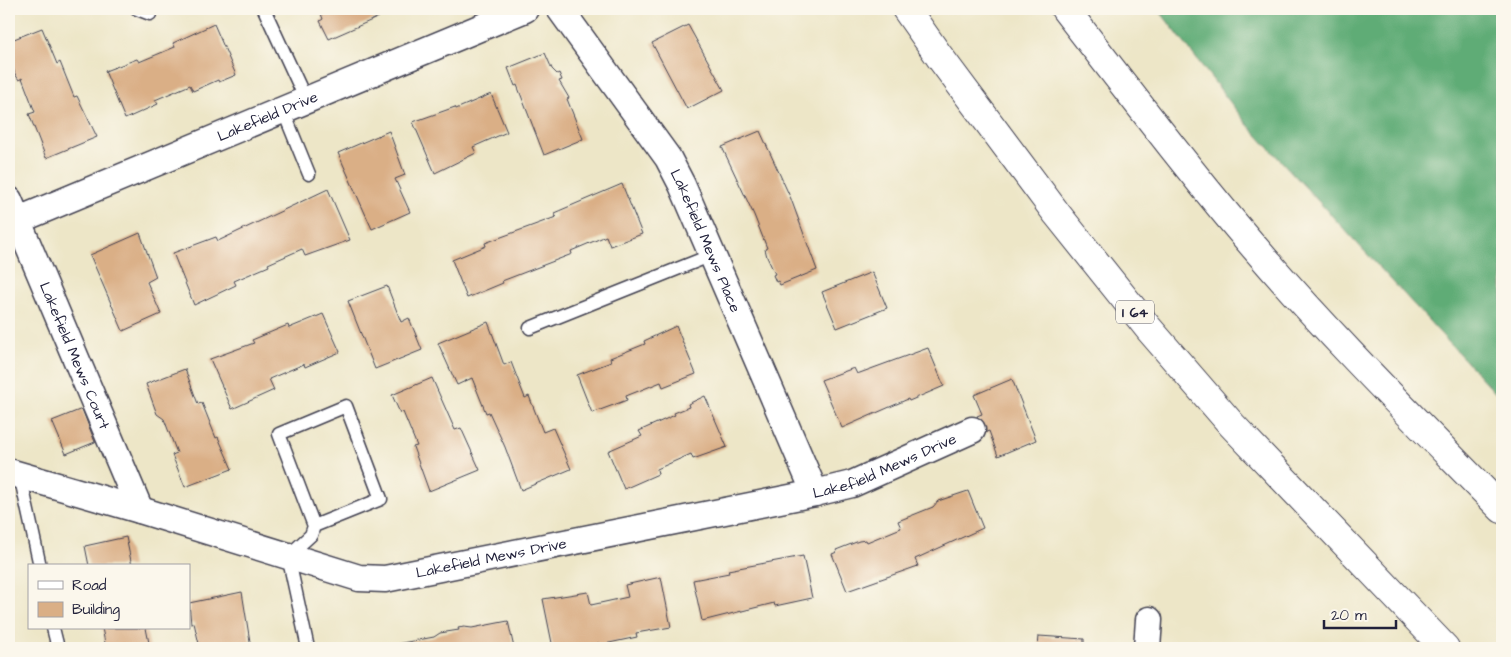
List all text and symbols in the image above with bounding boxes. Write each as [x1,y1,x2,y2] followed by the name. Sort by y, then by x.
[214,87,321,147] street label: Lakefield Drive
[665,166,746,316] street label: Lakefield Mews Place
[34,279,115,433] street label: Lakefield Mews Court
[1116,300,1154,324] road number: I 64
[811,428,960,504] street label: Lakefield Mews Drive
[414,533,568,584] street label: Lakefield Mews Drive
[28,564,190,630] legend
[72,575,107,596] text: Road
[1324,597,1396,629] scale bar
[72,599,120,621] text: Building
[1331,605,1367,626] text: 20 m

